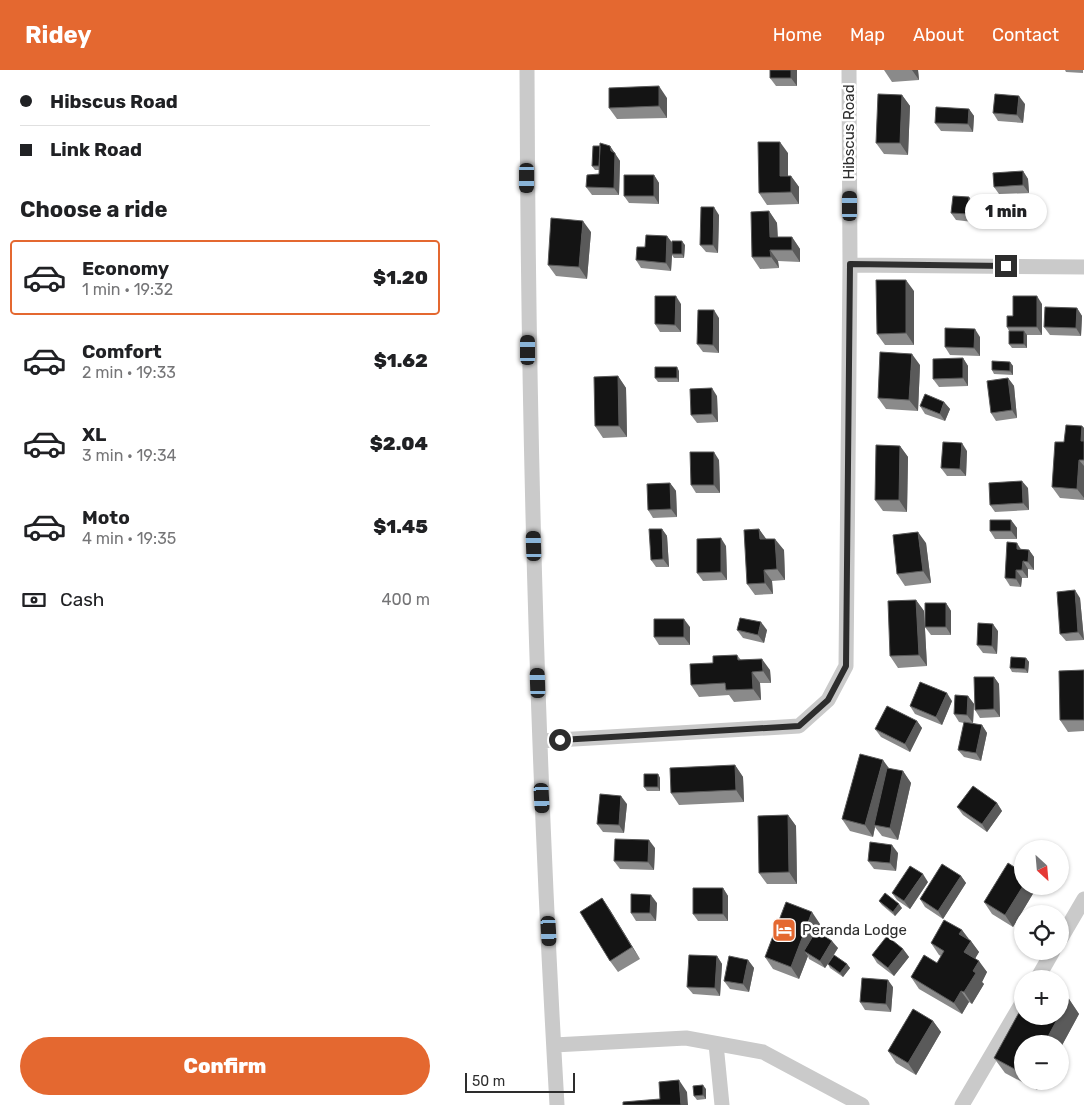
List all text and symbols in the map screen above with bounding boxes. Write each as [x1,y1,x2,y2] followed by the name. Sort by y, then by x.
[25,21,92,49] text: Ridey
[773,24,822,46] text: Home
[850,24,885,46] text: Map
[913,24,964,46] text: About
[992,24,1059,46] text: Contact
[840,84,858,180] street label: Hibscus Road
[50,90,178,113] text: Hibscus Road
[50,138,142,161] text: Link Road
[519,163,534,193] car
[842,191,857,221] car
[965,194,1047,228] callout: 1 min
[20,196,167,223] text: Choose a ride
[985,202,1027,221] text: 1 min
[22,255,67,300] icon: car
[995,255,1017,277] route end
[82,257,169,280] text: Economy
[373,266,428,289] text: $1.20
[82,280,173,299] text: 1 min · 19:32
[520,335,535,365] car
[22,338,67,383] icon: car
[82,340,162,363] text: Comfort
[374,349,428,372] text: $1.62
[82,363,176,382] text: 2 min · 19:33
[22,421,67,466] icon: car
[82,423,106,446] text: XL
[370,432,428,455] text: $2.04
[82,446,176,465] text: 3 min · 19:34
[22,504,67,549] icon: car
[82,506,130,529] text: Moto
[373,515,428,538] text: $1.45
[82,529,176,548] text: 4 min · 19:35
[525,531,542,561] car
[20,586,48,614] icon: cash
[60,588,104,611] text: Cash
[382,590,430,609] text: 400 m
[529,668,546,698] car
[549,729,571,751] route start
[533,783,550,813] car
[1014,840,1069,895] north arrow
[1014,840,1069,1090] map controls
[1014,905,1069,960] button: locate
[540,916,557,946] car
[771,917,797,943] hotel icon: Peranda Lodge
[802,921,907,939] place label: Peranda Lodge
[1014,970,1069,1025] button: +
[1014,1035,1069,1090] button: −
[20,1037,430,1095] button: Confirm
[465,1070,575,1093] scale bar
[472,1073,505,1090] text: 50 m

